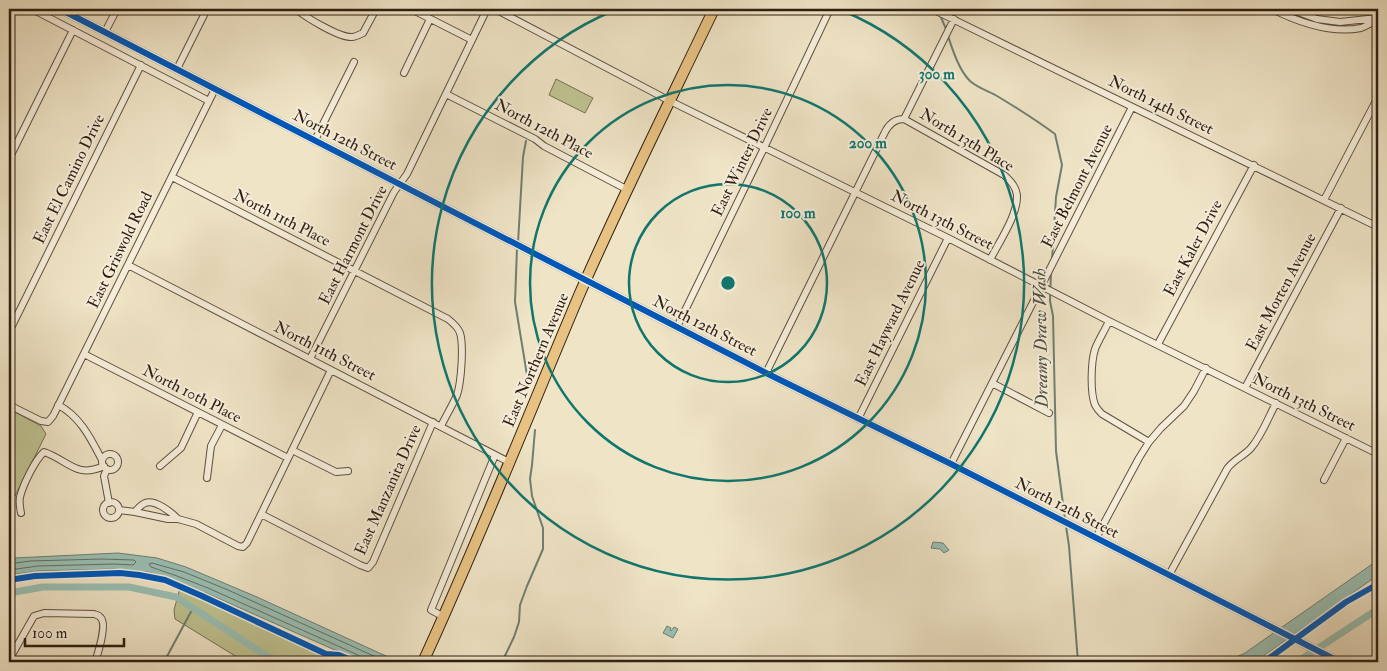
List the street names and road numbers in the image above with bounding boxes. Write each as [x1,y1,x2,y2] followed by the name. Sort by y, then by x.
[1105,71,1217,139] street label: North 14th Street
[491,95,597,163] street label: North 12th Place
[707,104,777,220] street label: East Winter Drive
[916,104,1018,176] street label: North 13th Place
[290,105,400,175] street label: North 12th Street
[29,111,109,247] street label: East El Camino Drive
[1037,120,1117,251] street label: East Belmont Avenue
[314,182,392,308] street label: East Harmont Drive
[230,185,334,251] street label: North 11th Place
[888,186,996,254] street label: North 13th Street
[83,188,157,312] street label: East Griswold Road
[1159,196,1227,300] street label: East Kaler Drive
[1241,229,1321,354] street label: East Morten Avenue
[851,256,929,390] street label: East Hayward Avenue
[499,290,573,430] street label: East Northern Avenue
[650,291,760,361] street label: North 12th Street
[271,317,379,385] street label: North 11th Street
[139,360,245,428] street label: North 10th Place
[1249,368,1359,436] street label: North 13th Street
[350,421,426,558] street label: East Manzanita Drive
[1012,473,1122,543] street label: North 12th Street

